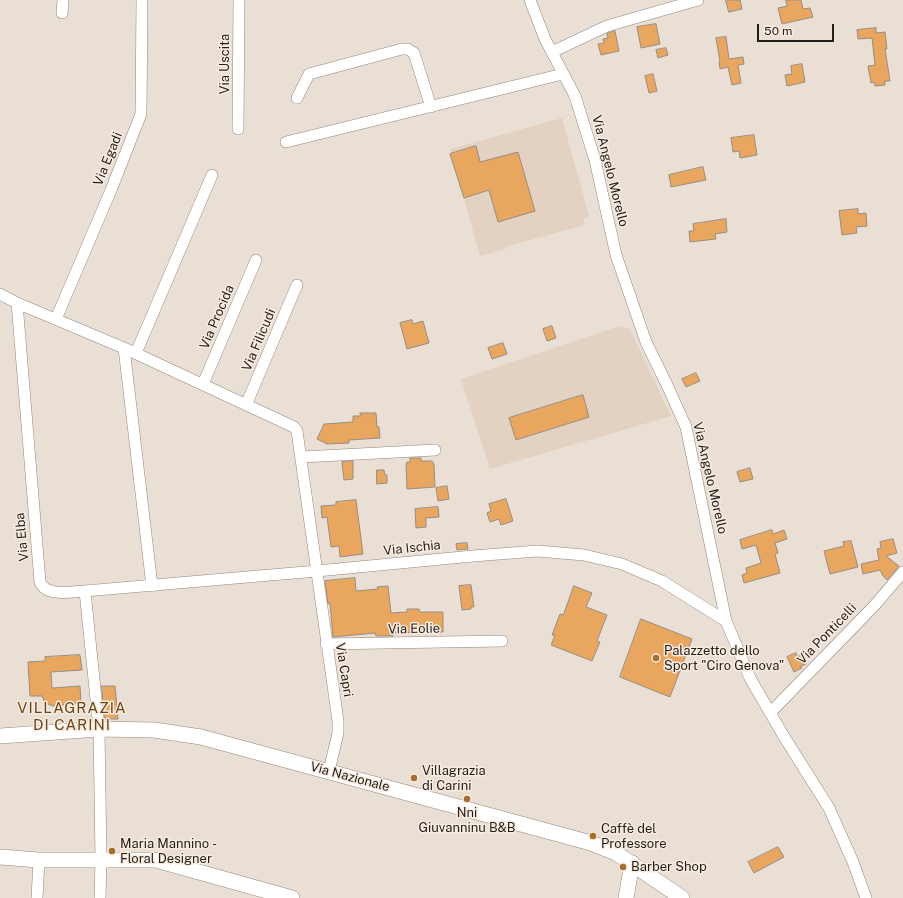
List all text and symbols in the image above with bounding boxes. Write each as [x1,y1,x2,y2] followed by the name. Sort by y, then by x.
[759,16,836,42] scale bar
[764,24,792,38] text: 50 m
[217,34,233,94] street label: Via Uscita
[589,114,631,228] street label: Via Angelo Morello
[90,130,126,188] street label: Via Egadi
[197,283,237,351] street label: Via Procida
[239,307,279,373] street label: Via Filicudi
[690,421,730,535] street label: Via Angelo Morello
[12,512,32,562] street label: Via Elba
[383,537,441,559] street label: Via Ischia
[794,600,860,668] street label: Via Ponticelli
[388,621,440,637] street label: Via Eolie
[332,642,356,698] street label: Via Capri
[664,643,784,674] place label: Palazzetto dello Sport "Ciro Genova"
[651,653,661,663] marker: Palazzetto dello Sport "Ciro Genova"
[17,699,127,734] district label: VILLAGRAZIA DI CARINI
[309,759,391,795] street label: Via Nazionale
[422,763,486,794] place label: Villagrazia di Carini
[409,773,419,783] marker: Villagrazia di Carini
[462,794,472,804] marker: Nni Giuvanninu B&B
[419,805,515,836] place label: Nni Giuvanninu B&B
[601,821,667,852] place label: Caffè del Professore
[588,831,598,841] marker: Caffè del Professore
[120,836,217,867] place label: Maria Mannino - Floral Designer
[107,846,117,856] marker: Maria Mannino - Floral Designer
[631,859,707,875] place label: Barber Shop
[618,862,628,872] marker: Barber Shop

